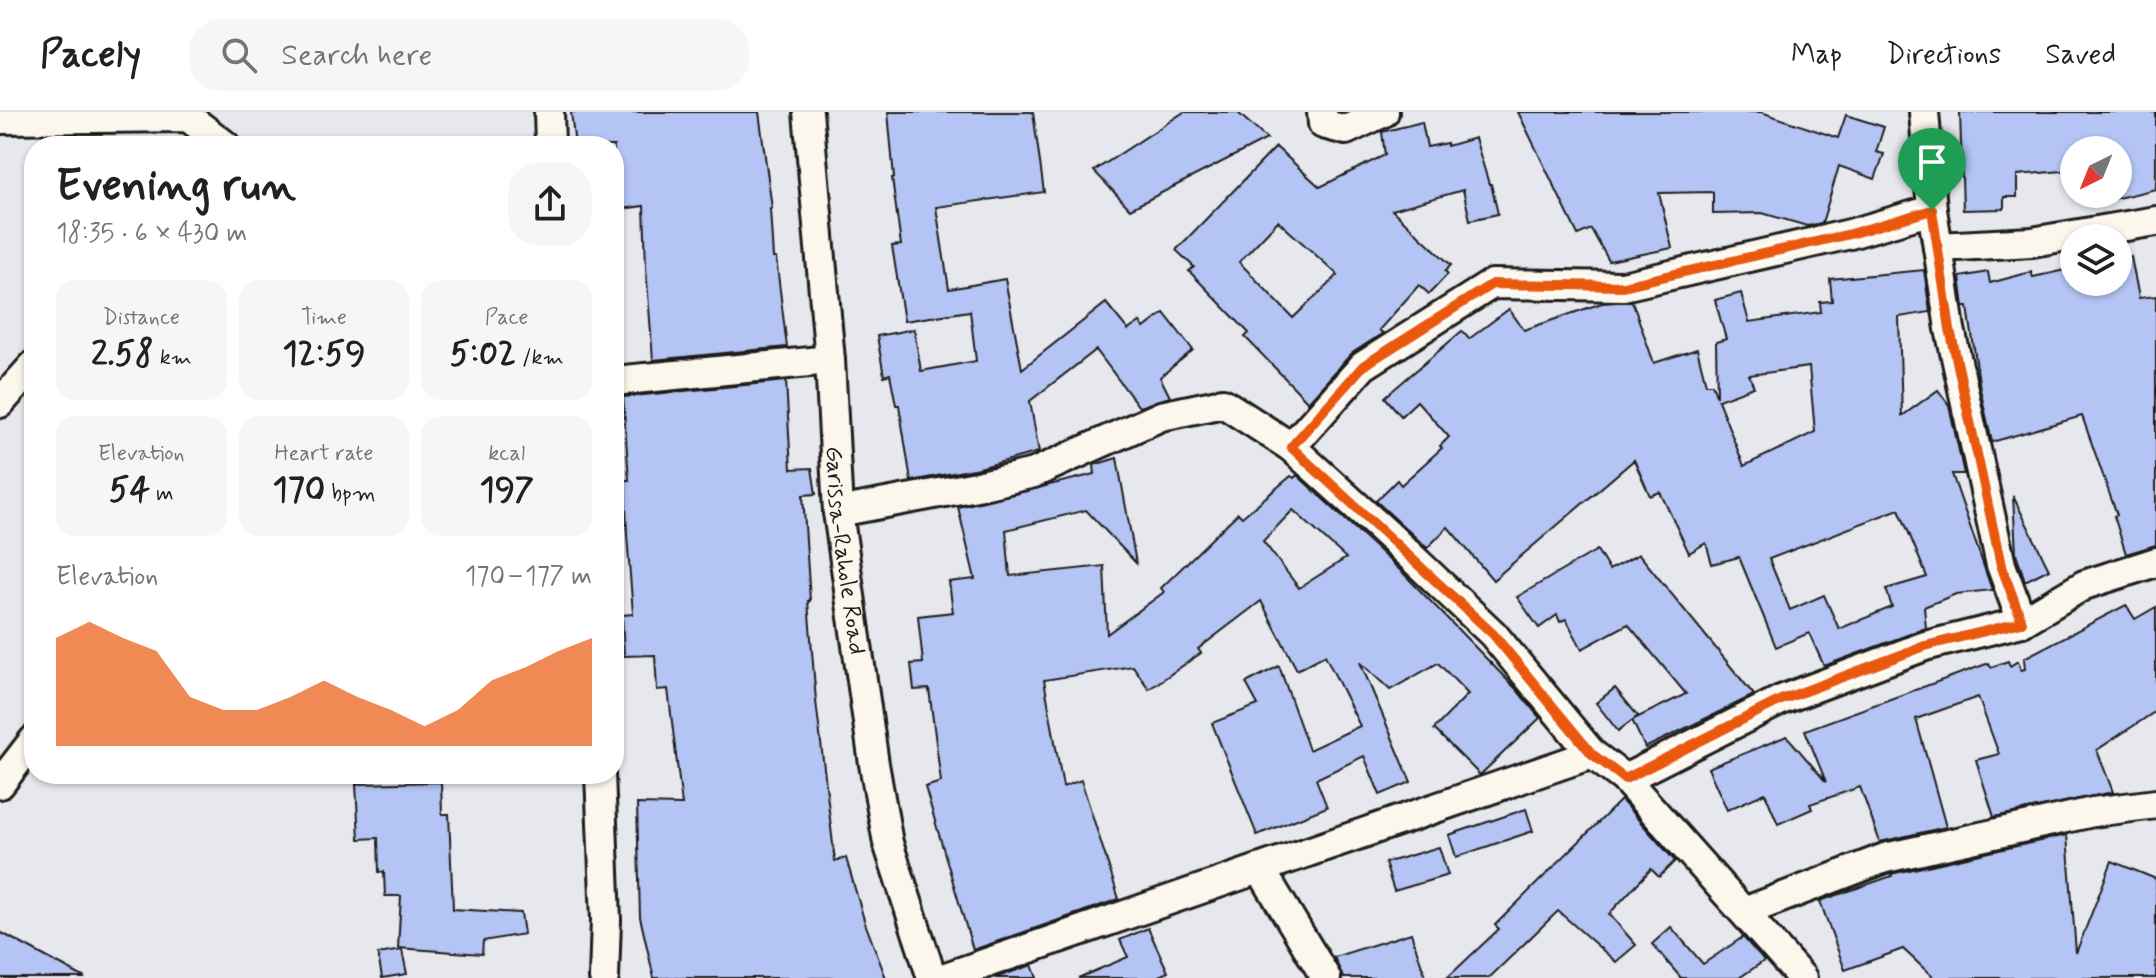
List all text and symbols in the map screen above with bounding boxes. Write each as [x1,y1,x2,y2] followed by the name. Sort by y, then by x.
[189,19,749,91] search box
[40,31,141,80] text: Pacely
[217,33,261,77] icon: search
[281,36,432,75] text: Search here
[1791,37,1842,74] text: Map
[1886,37,2001,74] text: Directions
[2045,37,2116,74] text: Saved
[1898,128,1966,210] pin
[2060,136,2132,208] north arrow
[2060,136,2132,296] map controls
[1910,140,1954,184] icon: arrive
[56,158,296,216] text: Evening run
[508,162,592,246] button: share
[56,217,247,251] text: 18:35 · 6 × 430 m
[2060,224,2132,296] button: layers
[103,304,180,332] text: Distance
[301,304,347,332] text: Time
[485,304,529,332] text: Pace
[91,332,154,377] text: 2.58
[283,332,365,377] text: 12:59
[450,332,516,377] text: 5:02
[154,344,192,372] text: km
[516,344,564,372] text: /km
[98,440,185,468] text: Elevation
[275,440,373,468] text: Heart rate
[488,440,525,468] text: kcal
[818,445,872,657] street label: Garissa-Rahole Road
[109,468,150,513] text: 54
[273,468,325,513] text: 170
[479,468,534,513] text: 197
[150,480,174,508] text: m
[325,480,375,508] text: bpm
[56,560,158,594] text: Elevation
[465,560,592,594] text: 170–177 m

